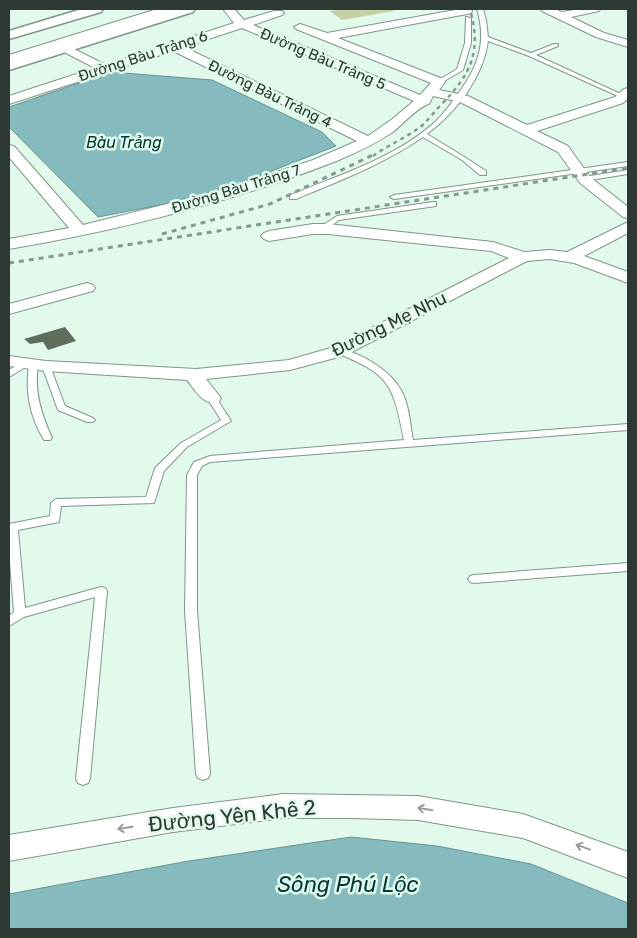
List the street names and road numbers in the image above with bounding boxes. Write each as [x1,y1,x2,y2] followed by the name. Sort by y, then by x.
[257,24,389,94] street label: Đường Bàu Trảng 5
[76,27,210,85] street label: Đường Bàu Trảng 6
[205,56,335,132] street label: Đường Bàu Trảng 4
[169,161,303,217] street label: Đường Bàu Trảng 7
[328,287,450,361] street label: Đường Mẹ Nhu
[147,794,317,837] street label: Đường Yên Khê 2

